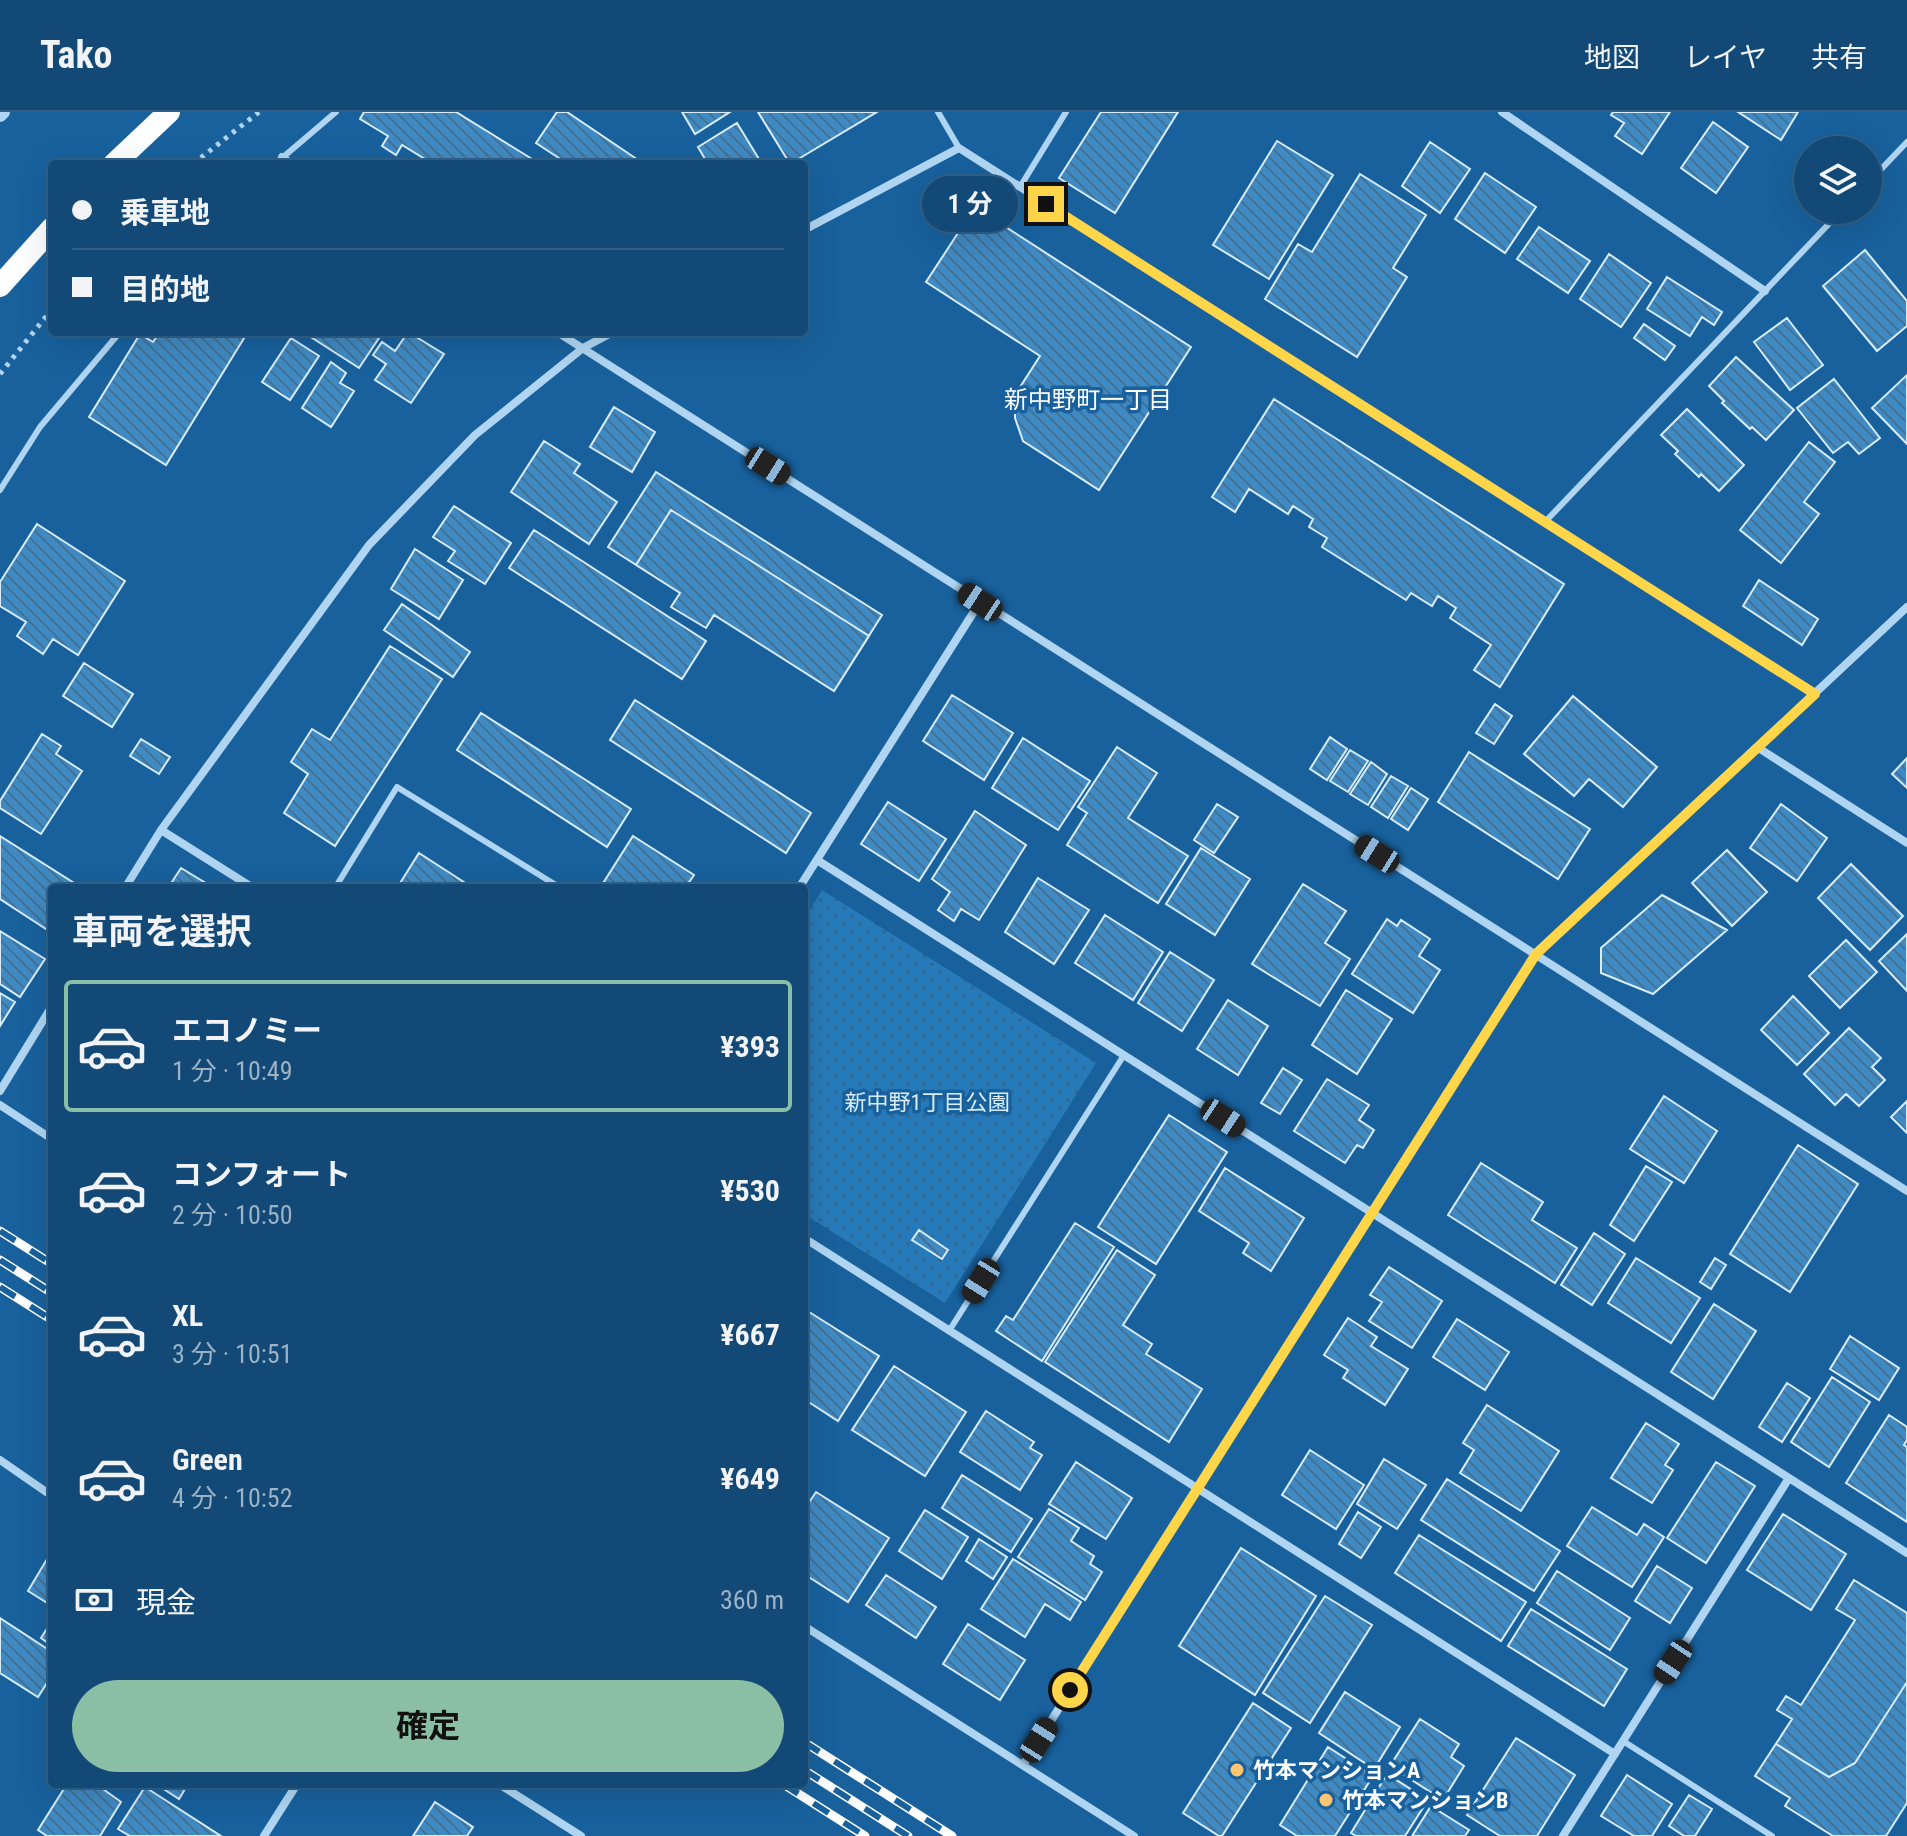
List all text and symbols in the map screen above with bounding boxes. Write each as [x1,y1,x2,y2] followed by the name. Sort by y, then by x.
[40,33,113,77] text: Tako
[1584,41,1640,74] text: 地図
[1684,41,1767,74] text: レイヤ
[1811,41,1867,74] text: 共有
[1794,136,1882,224] map controls
[1794,136,1882,224] button: layers
[922,176,1018,232] callout: 1 分
[1028,186,1064,222] route end
[947,189,993,219] text: 1 分
[120,195,210,230] text: 乗車地
[120,272,210,307] text: 目的地
[1004,386,1172,414] district label: 新中野町一丁目
[741,443,795,489] car
[953,579,1007,625] car
[1350,831,1404,877] car
[72,911,252,953] text: 車両を選択
[76,1010,148,1082] icon: car
[172,1013,322,1048] text: エコノミー
[720,1029,780,1064] text: ¥393
[172,1056,292,1086] text: 1 分 · 10:49
[845,1090,1009,1115] park label: 新中野1丁目公園
[1196,1095,1250,1141] car
[76,1154,148,1226] icon: car
[172,1157,351,1192] text: コンフォート
[720,1173,780,1208] text: ¥530
[172,1200,292,1230] text: 2 分 · 10:50
[958,1254,1004,1308] car
[76,1298,148,1370] icon: car
[172,1298,203,1333] text: XL
[720,1317,780,1352] text: ¥667
[172,1339,292,1369] text: 3 分 · 10:51
[76,1442,148,1514] icon: car
[172,1442,243,1477] text: Green
[720,1461,780,1496] text: ¥649
[172,1483,292,1513] text: 4 分 · 10:52
[72,1578,116,1622] icon: cash
[136,1585,196,1620] text: 現金
[720,1585,784,1615] text: 360 m
[1650,1635,1696,1689] car
[1052,1672,1088,1708] route start
[72,1680,784,1772] button: 確定
[1016,1713,1062,1767] car
[1253,1758,1420,1783] place label: 竹本マンションA
[1228,1761,1246,1779] marker: 竹本マンションA
[1342,1788,1508,1813] place label: 竹本マンションB
[1317,1791,1335,1809] marker: 竹本マンションB

